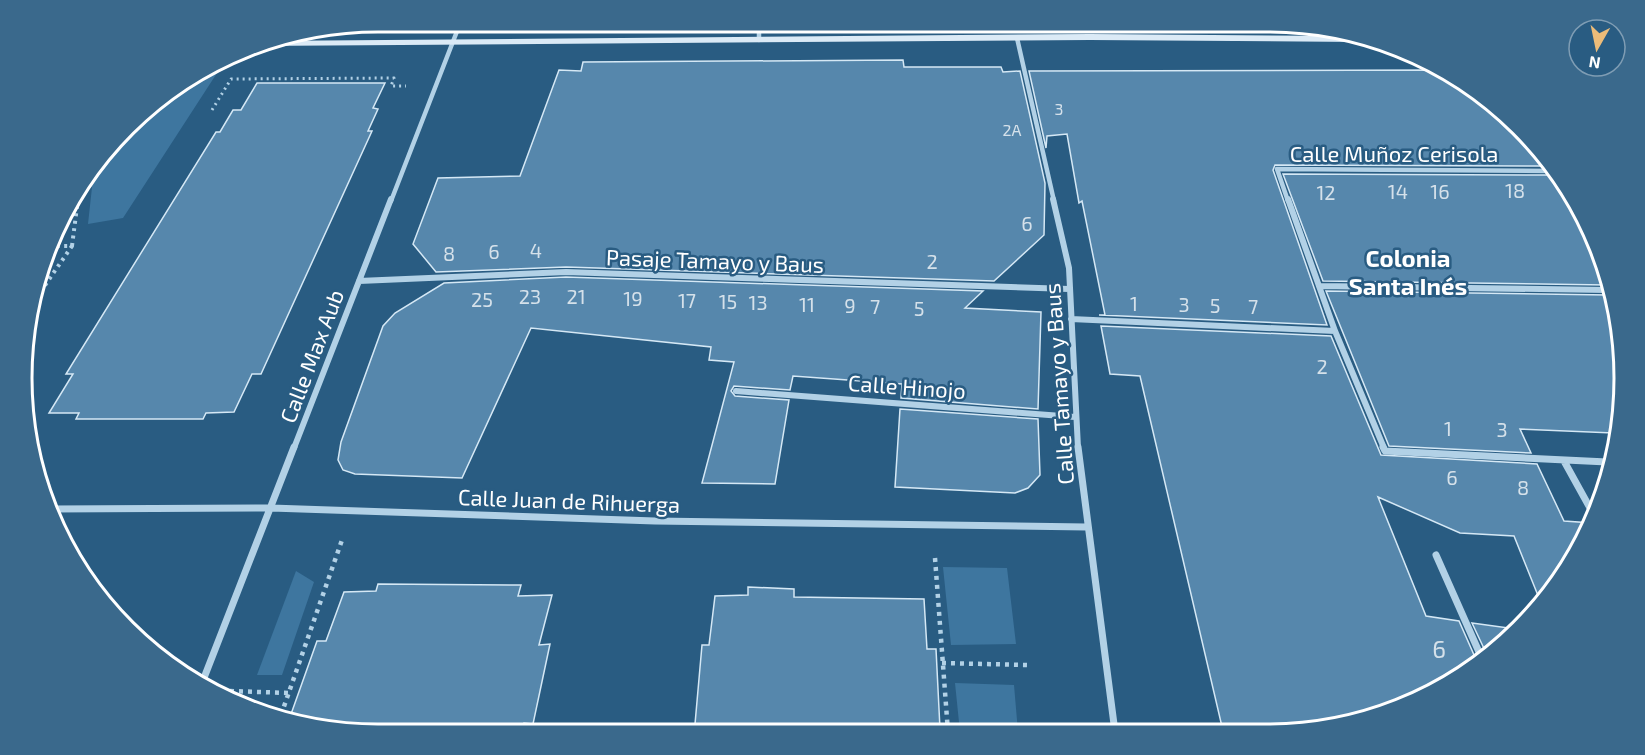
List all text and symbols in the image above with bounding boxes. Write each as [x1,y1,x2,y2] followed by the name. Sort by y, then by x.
[1567,18,1627,78] north arrow
[1587,53,1602,74] text: N
[1055,99,1063,118] house number: 3
[1003,120,1022,139] house number: 2A
[1290,140,1498,166] street label: Calle Muñoz Cerisola
[1505,178,1525,202] house number: 18
[1388,179,1408,203] house number: 14
[1430,179,1450,203] house number: 16
[1316,180,1336,204] house number: 12
[1021,211,1033,235] house number: 6
[530,238,542,262] house number: 4
[488,239,500,263] house number: 6
[443,241,455,265] house number: 8
[606,243,824,278] street label: Pasaje Tamayo y Baus
[1349,243,1467,300] district label: Colonia Santa Inés
[926,249,938,273] house number: 2
[1038,282,1078,486] street label: Calle Tamayo y Baus
[519,284,541,308] house number: 23
[566,284,586,308] house number: 21
[274,286,348,426] street label: Calle Max Aub
[623,286,643,310] house number: 19
[471,287,493,311] house number: 25
[678,288,696,312] house number: 17
[719,289,737,313] house number: 15
[748,290,768,314] house number: 13
[1130,291,1138,315] house number: 1
[799,292,815,316] house number: 11
[1178,292,1190,316] house number: 3
[844,293,856,317] house number: 9
[1210,293,1220,317] house number: 5
[870,294,880,318] house number: 7
[1248,294,1258,318] house number: 7
[914,296,924,320] house number: 5
[1316,354,1328,378] house number: 2
[847,369,967,404] street label: Calle Hinojo
[1444,416,1452,440] house number: 1
[1496,417,1508,441] house number: 3
[1446,465,1458,489] house number: 6
[1517,475,1529,499] house number: 8
[457,483,681,517] street label: Calle Juan de Rihuerga
[1432,634,1446,663] house number: 6

